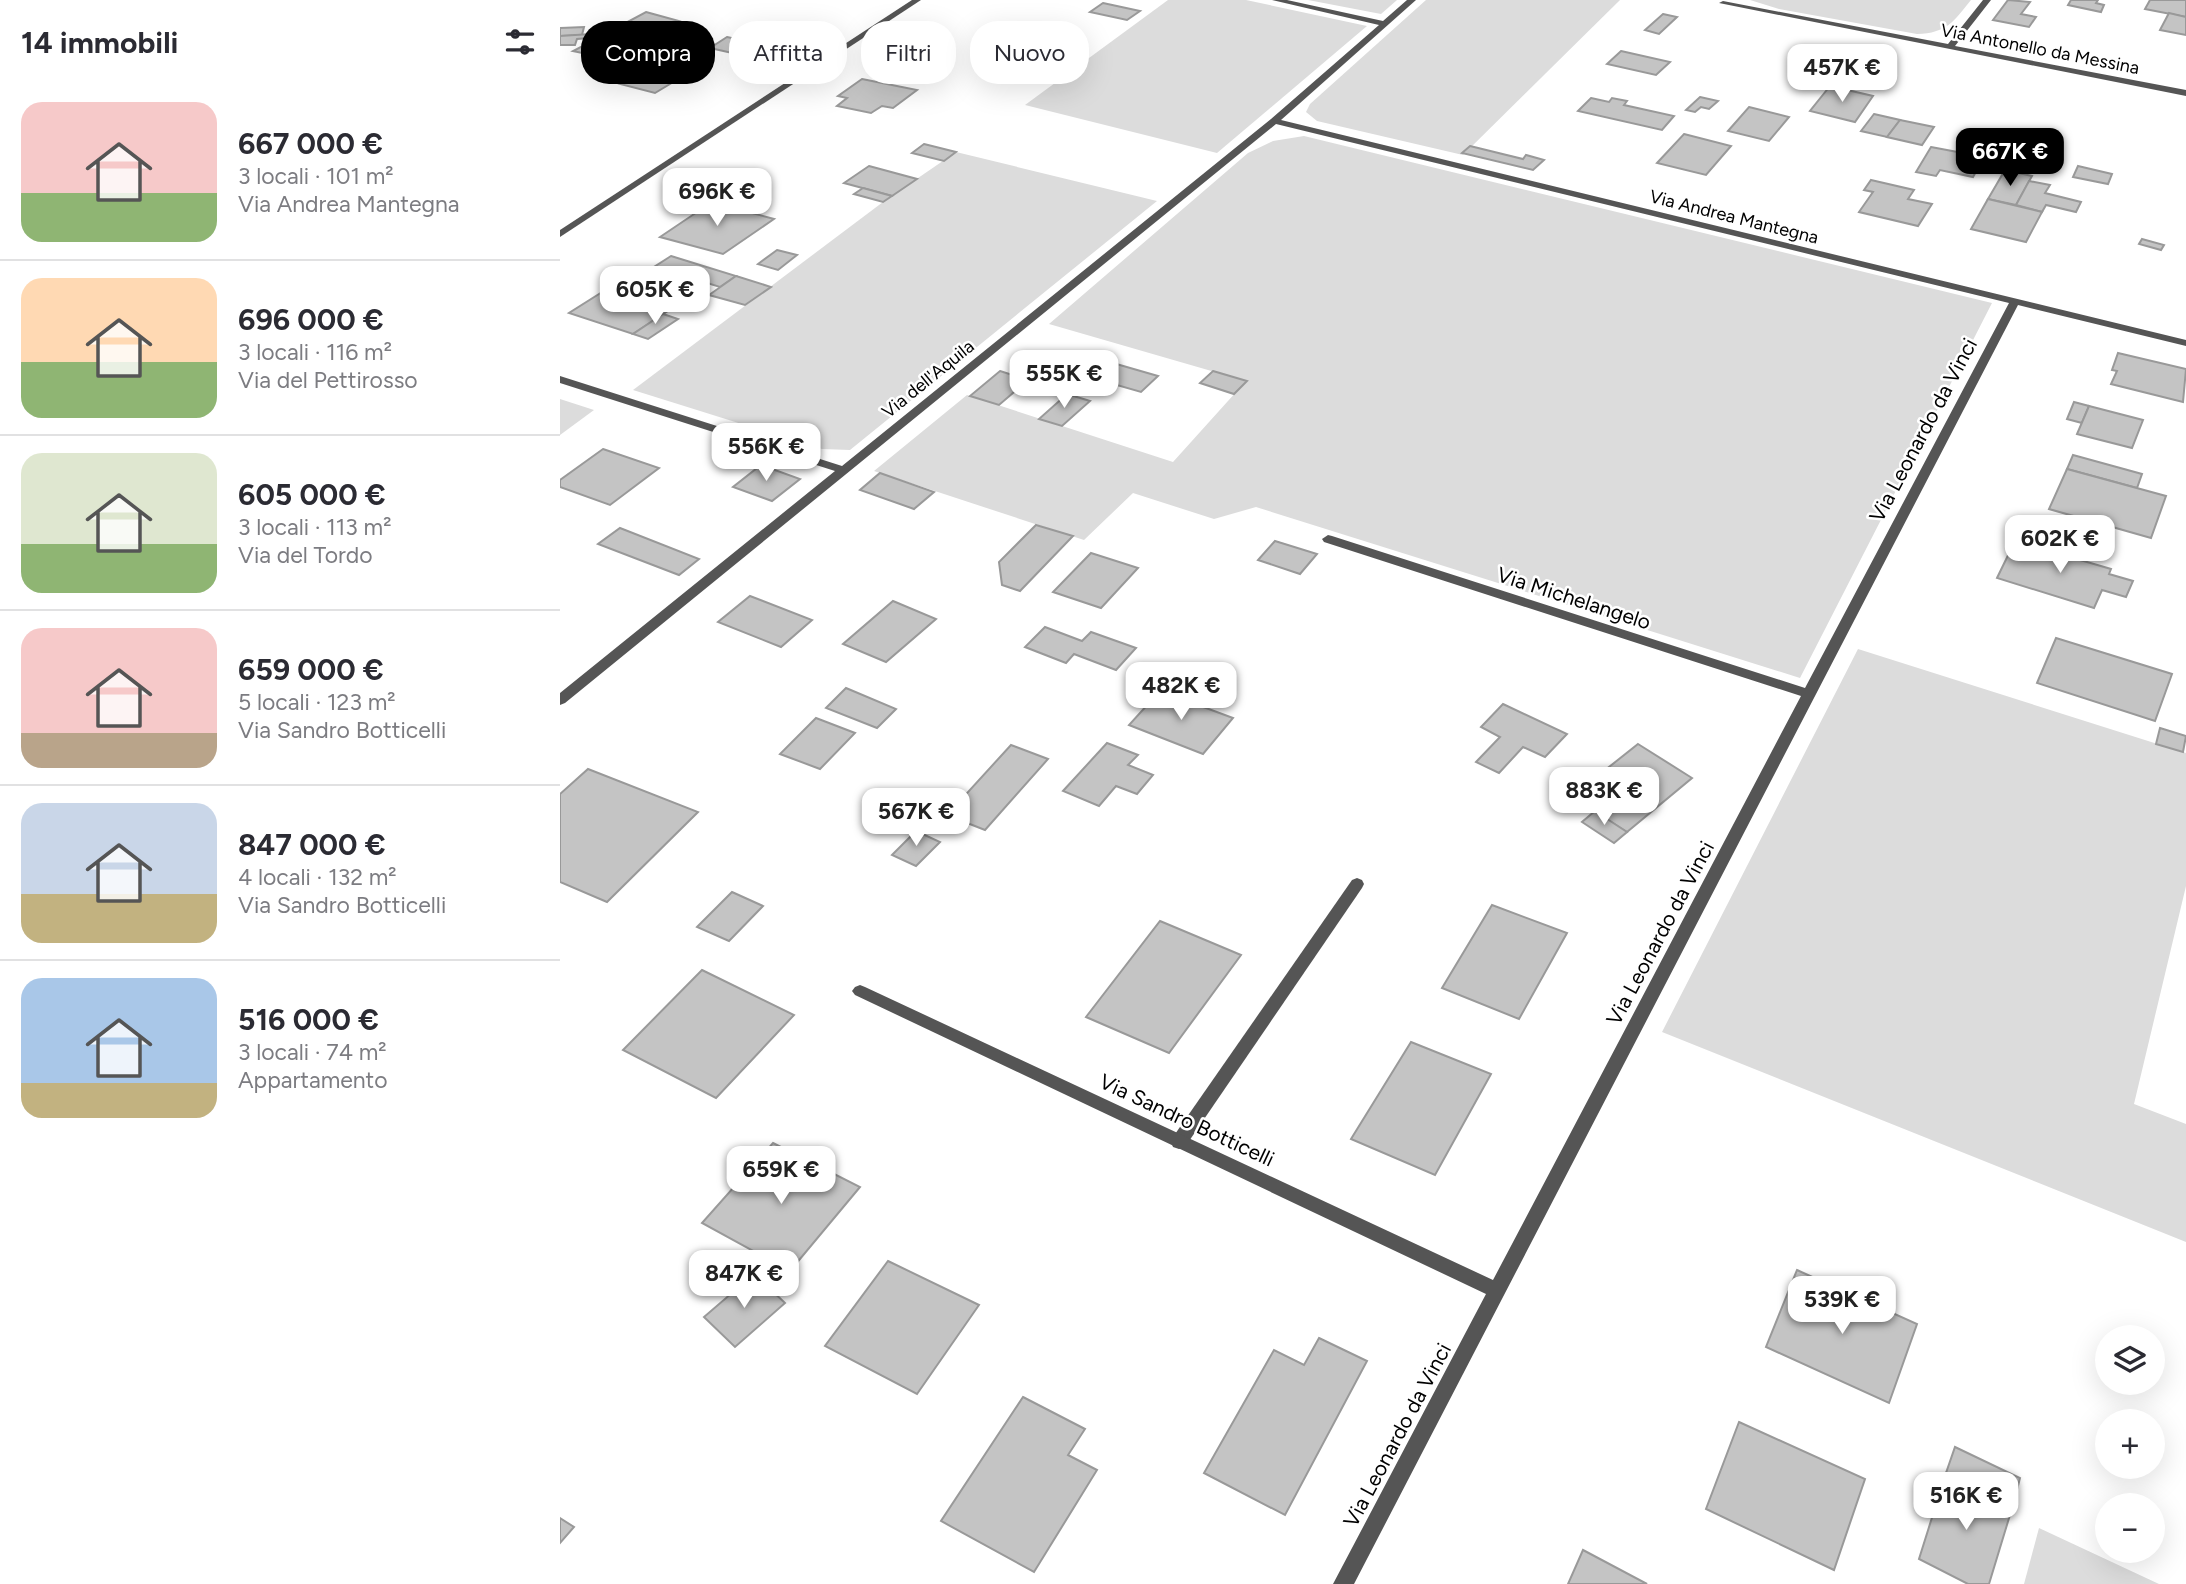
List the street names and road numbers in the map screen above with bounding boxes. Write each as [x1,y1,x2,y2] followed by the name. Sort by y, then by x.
[1939,19,2141,79] street label: Via Antonello da Messina
[1647,185,1821,249] street label: Via Andrea Mantegna
[1864,334,1982,526] street label: Via Leonardo da Vinci
[878,335,978,423] street label: Via dell'Aquila
[1494,561,1654,635] street label: Via Michelangelo
[1601,837,1719,1029] street label: Via Leonardo da Vinci
[1096,1068,1278,1172] street label: Via Sandro Botticelli
[1338,1339,1456,1531] street label: Via Leonardo da Vinci

